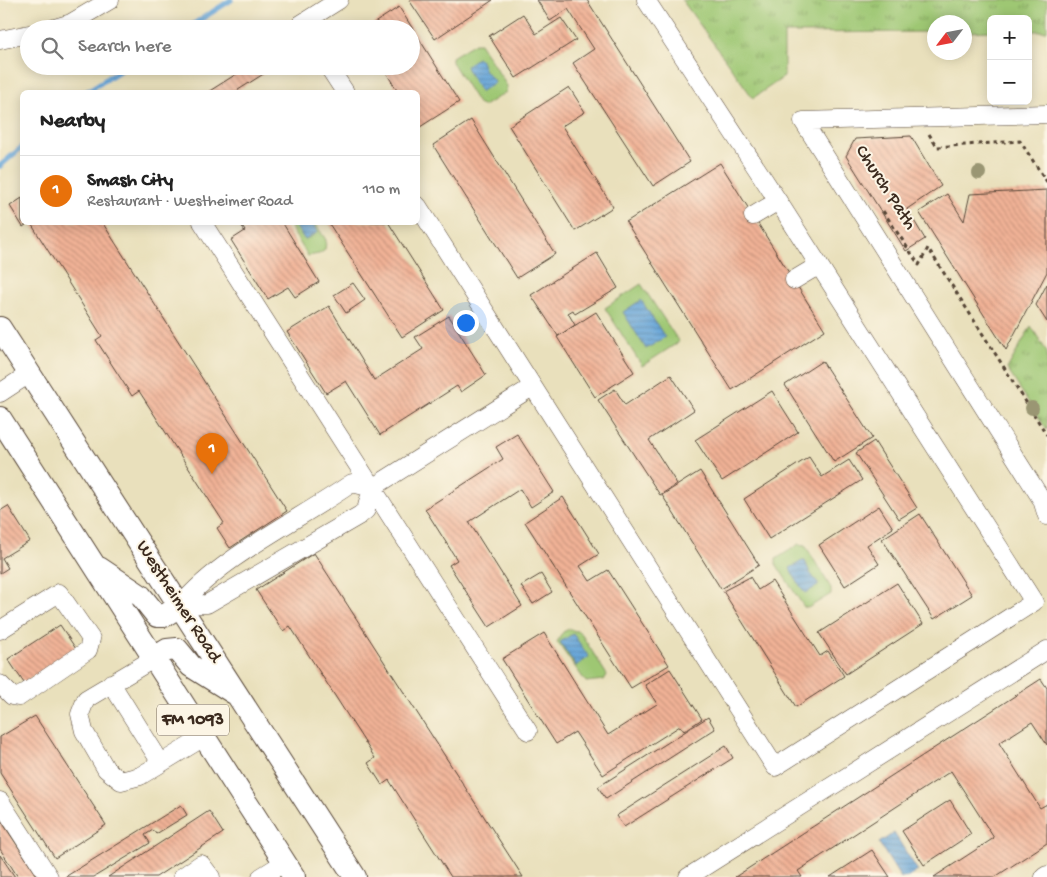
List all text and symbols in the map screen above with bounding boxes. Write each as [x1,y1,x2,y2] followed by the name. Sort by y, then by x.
[927,15,972,60] north arrow
[987,15,1032,105] map controls
[987,15,1032,60] button: +
[20,20,420,75] search box
[38,34,66,62] icon: search
[78,36,172,59] text: Search here
[987,60,1032,105] button: −
[40,110,105,135] text: Nearby
[849,141,921,235] street label: Church Path
[87,170,173,193] text: Smash City
[53,181,59,200] text: 1
[363,181,400,200] text: 110 m
[87,193,292,212] text: Restaurant · Westheimer Road
[453,310,479,336] your location
[196,433,228,474] pin: 1
[130,537,227,669] street label: Westheimer Road
[157,704,229,736] road number: FM 1093

